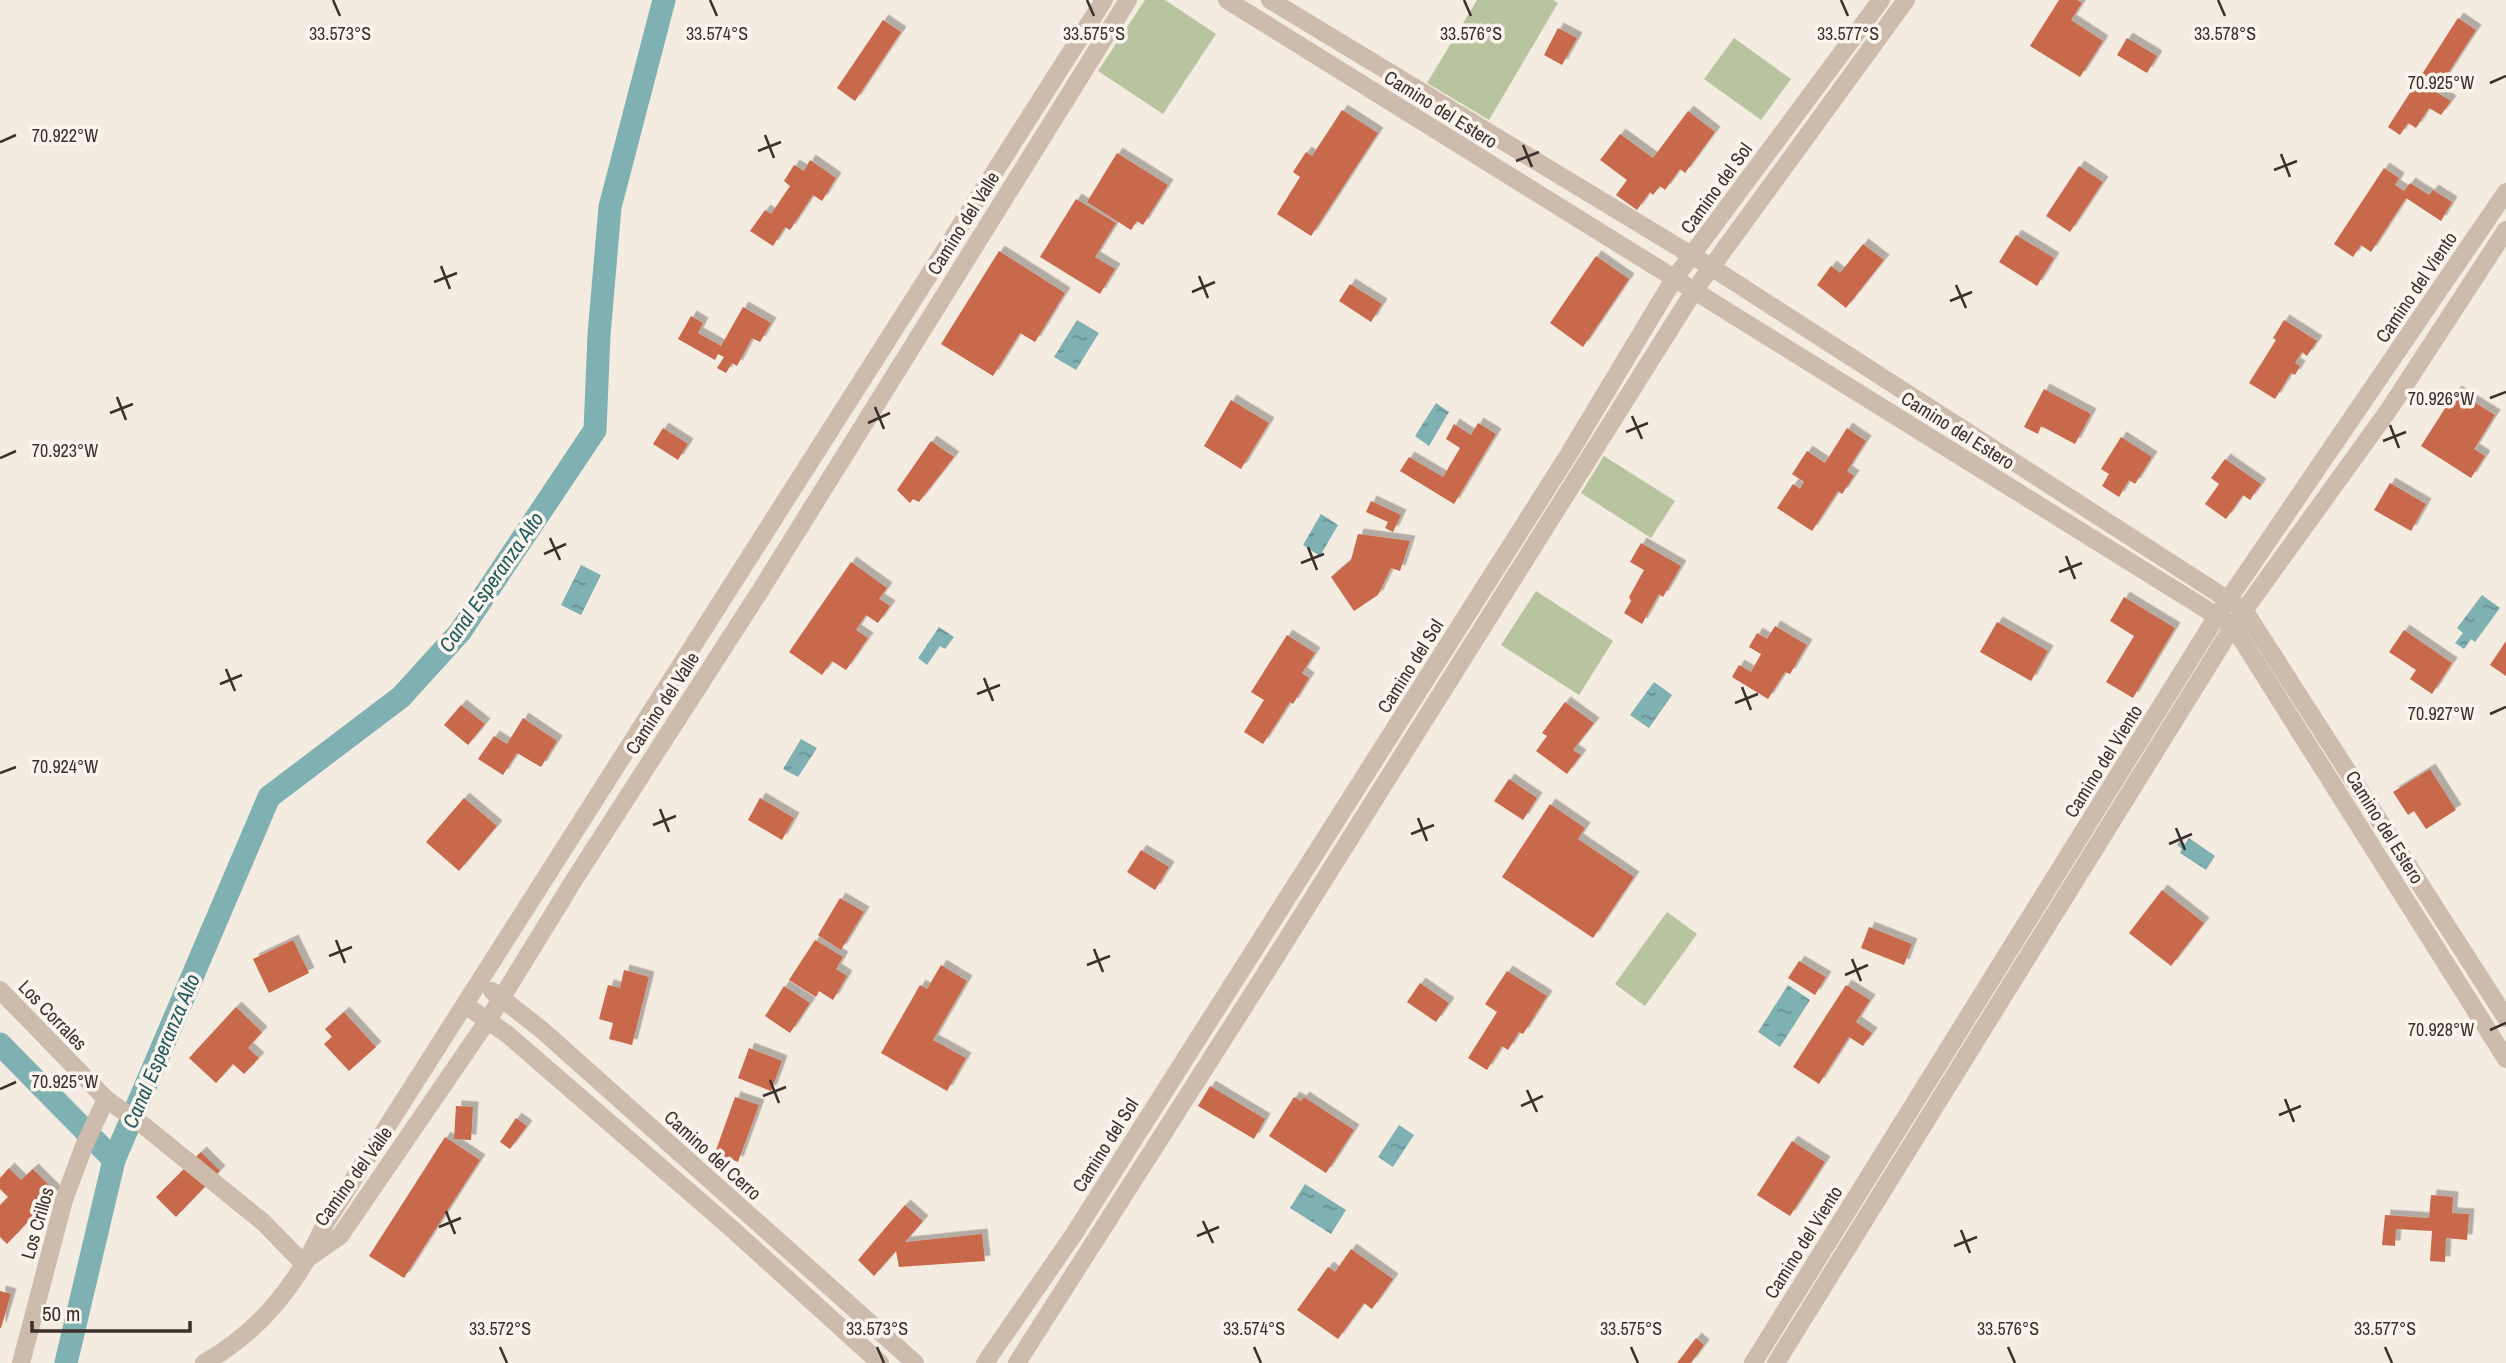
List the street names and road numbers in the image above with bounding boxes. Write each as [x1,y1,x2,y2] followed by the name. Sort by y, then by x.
[1379,64,1503,154] street label: Camino del Estero
[1674,137,1758,239] street label: Camino del Sol
[921,166,1005,280] street label: Camino del Valle
[2369,226,2463,348] street label: Camino del Viento
[1896,385,2020,475] street label: Camino del Estero
[1371,614,1449,718] street label: Camino del Sol
[619,647,705,759] street label: Camino del Valle
[2058,699,2148,823] street label: Camino del Viento
[2340,765,2430,889] street label: Camino del Estero
[13,974,93,1056] street label: Los Corrales
[1066,1093,1144,1197] street label: Camino del Sol
[659,1104,767,1206] street label: Camino del Cerro
[308,1121,398,1231] street label: Camino del Valle
[1758,1180,1848,1304] street label: Camino del Viento
[14,1184,60,1262] street label: Los Crillos

